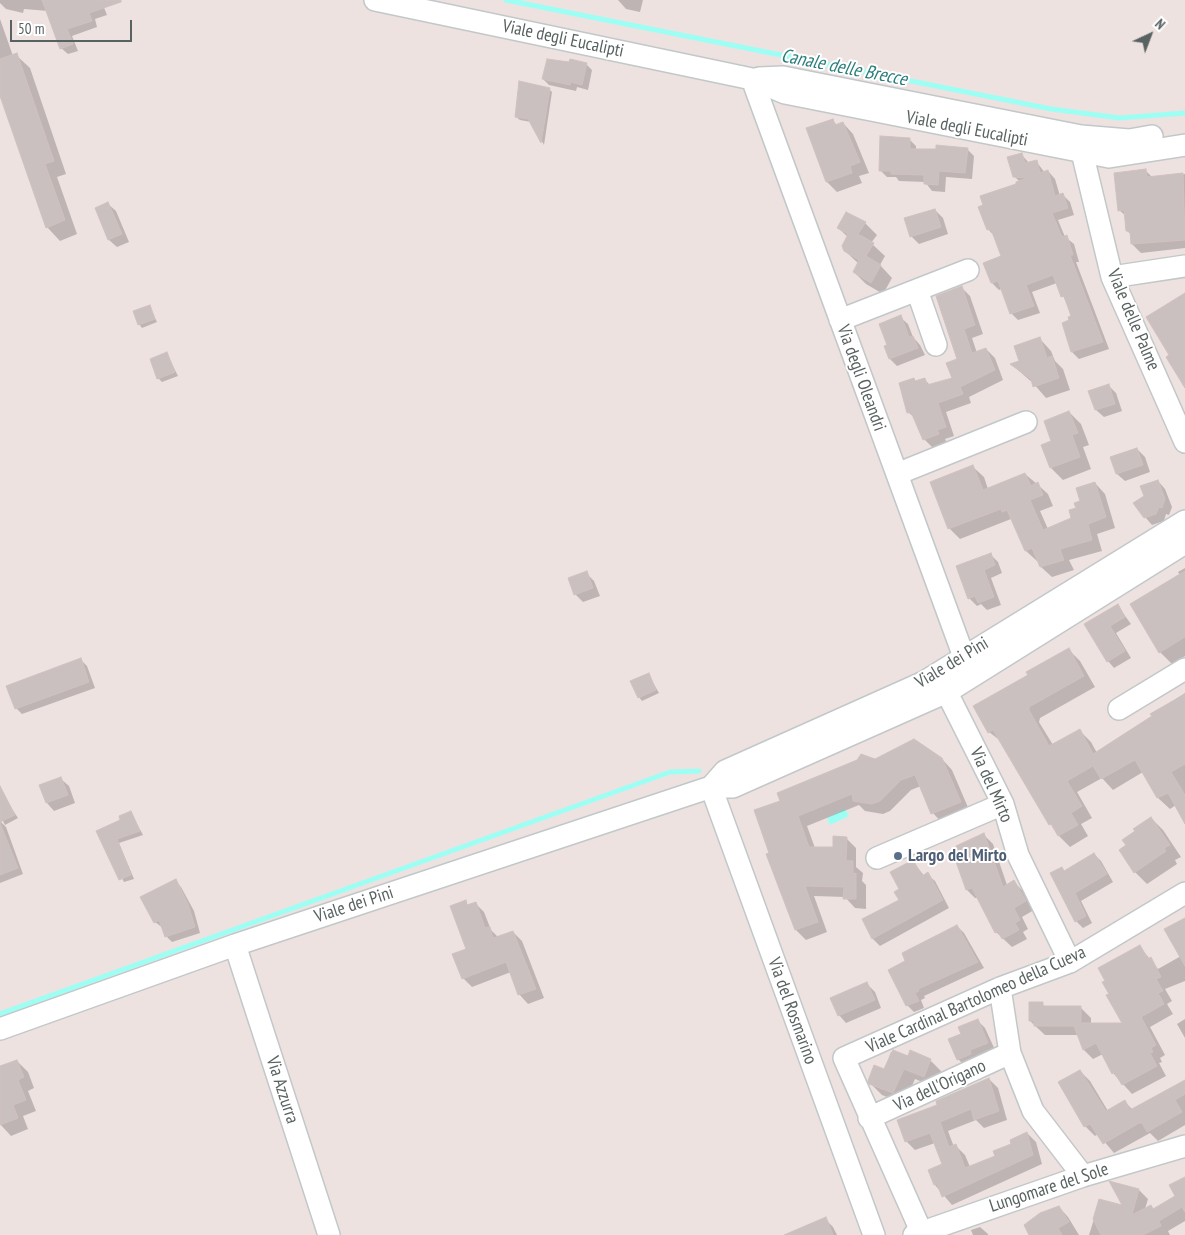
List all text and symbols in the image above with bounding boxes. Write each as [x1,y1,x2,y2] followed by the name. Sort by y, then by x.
[12,10,135,42] scale bar
[1125,10,1175,60] north arrow
[1151,15,1169,33] text: N
[500,16,626,62] street label: Viale degli Eucalipti
[18,19,44,38] text: 50 m
[779,45,909,91] water label: Canale delle Brecce
[904,107,1030,151] street label: Viale degli Eucalipti
[1102,266,1164,374] street label: Viale delle Palme
[832,322,890,434] street label: Via degli Oleandri
[911,633,993,693] street label: Viale dei Pini
[965,744,1017,826] street label: Via del Mirto
[908,845,1007,867] place label: Largo del Mirto
[892,850,904,862] marker: Largo del Mirto
[312,882,396,928] street label: Viale dei Pini
[863,942,1089,1058] street label: Viale Cardinal Bartolomeo della Cueva
[763,955,821,1067] street label: Via del Rosmarino
[261,1054,303,1126] street label: Via Azzurra
[891,1055,989,1117] street label: Via dell'Origano
[987,1159,1111,1217] street label: Lungomare del Sole

